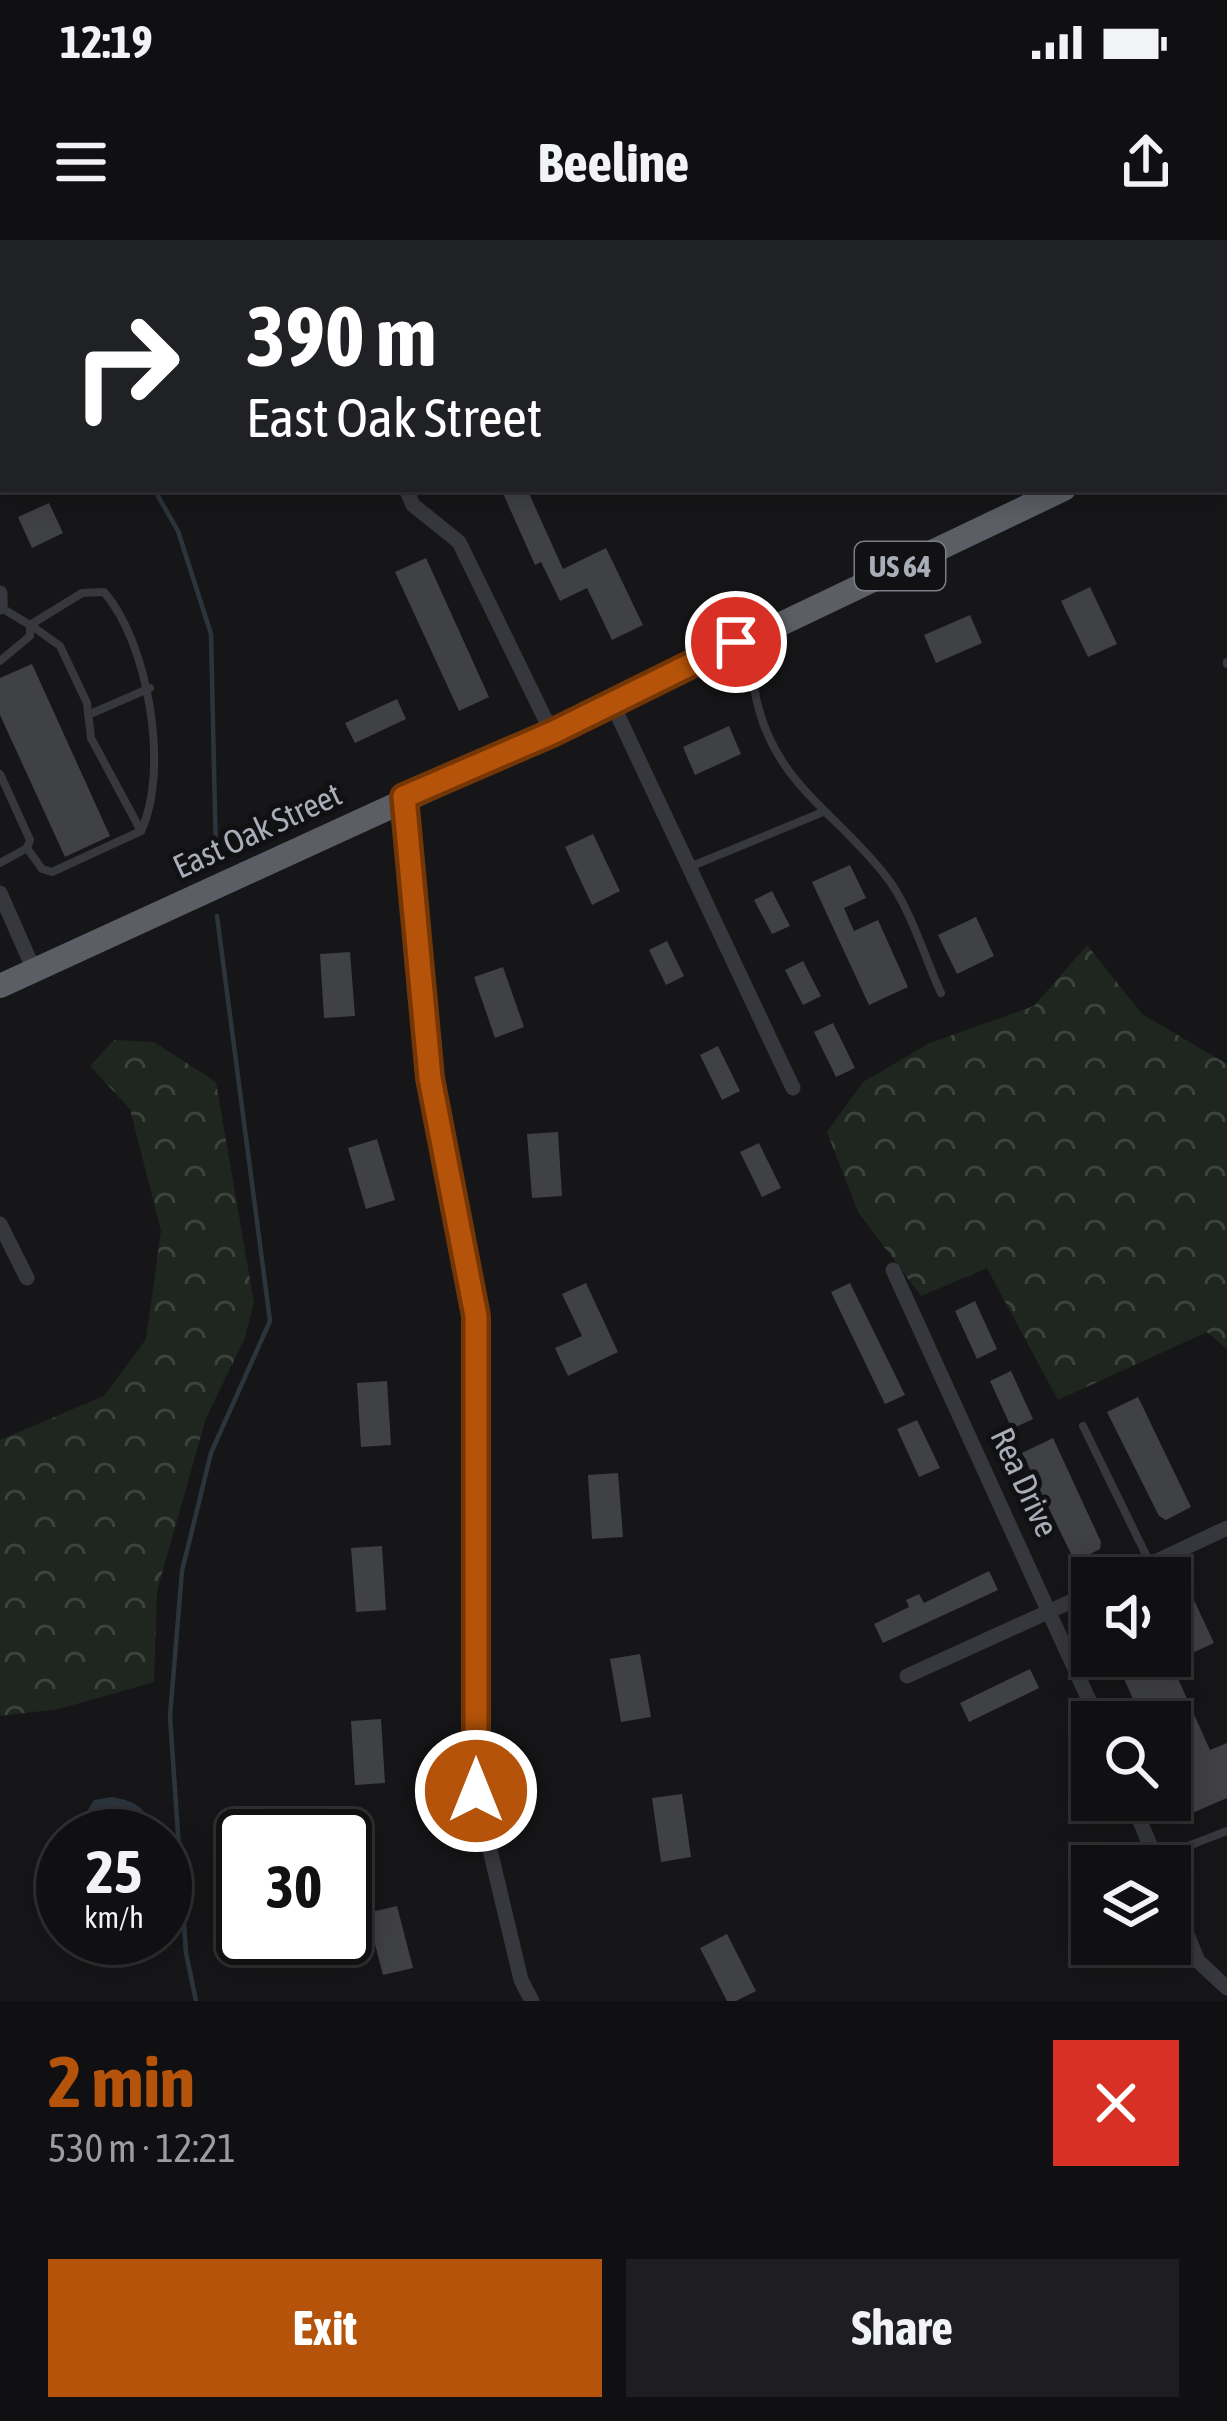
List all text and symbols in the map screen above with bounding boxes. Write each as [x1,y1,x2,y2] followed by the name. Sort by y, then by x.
[60,16,153,68] text: 12:19
[48,129,114,195] icon: menu
[1113,129,1179,195] icon: share
[538,132,689,193] text: Beeline
[48,288,204,444] icon: right
[246,288,436,384] text: 390 m
[246,387,542,448] text: East Oak Street
[855,542,945,590] road number: US 64
[685,591,787,693] pin
[703,609,769,675] icon: arrive
[167,775,347,885] street label: East Oak Street
[983,1422,1067,1542] street label: Rea Drive
[1071,1557,1191,1965] map controls
[1071,1557,1191,1677] button: sound
[1071,1701,1191,1821] button: search
[413,1728,539,1854] position arrow
[216,1809,372,1965] speed limit sign: 30
[86,1837,142,1906] text: 25
[1071,1845,1191,1965] button: layers
[84,1900,144,1934] text: km/h
[48,2040,195,2122] text: 2 min
[1053,2040,1179,2166] button: close
[48,2126,236,2170] text: 530 m · 12:21
[48,2259,602,2397] button: Exit
[626,2259,1179,2397] button: Share

